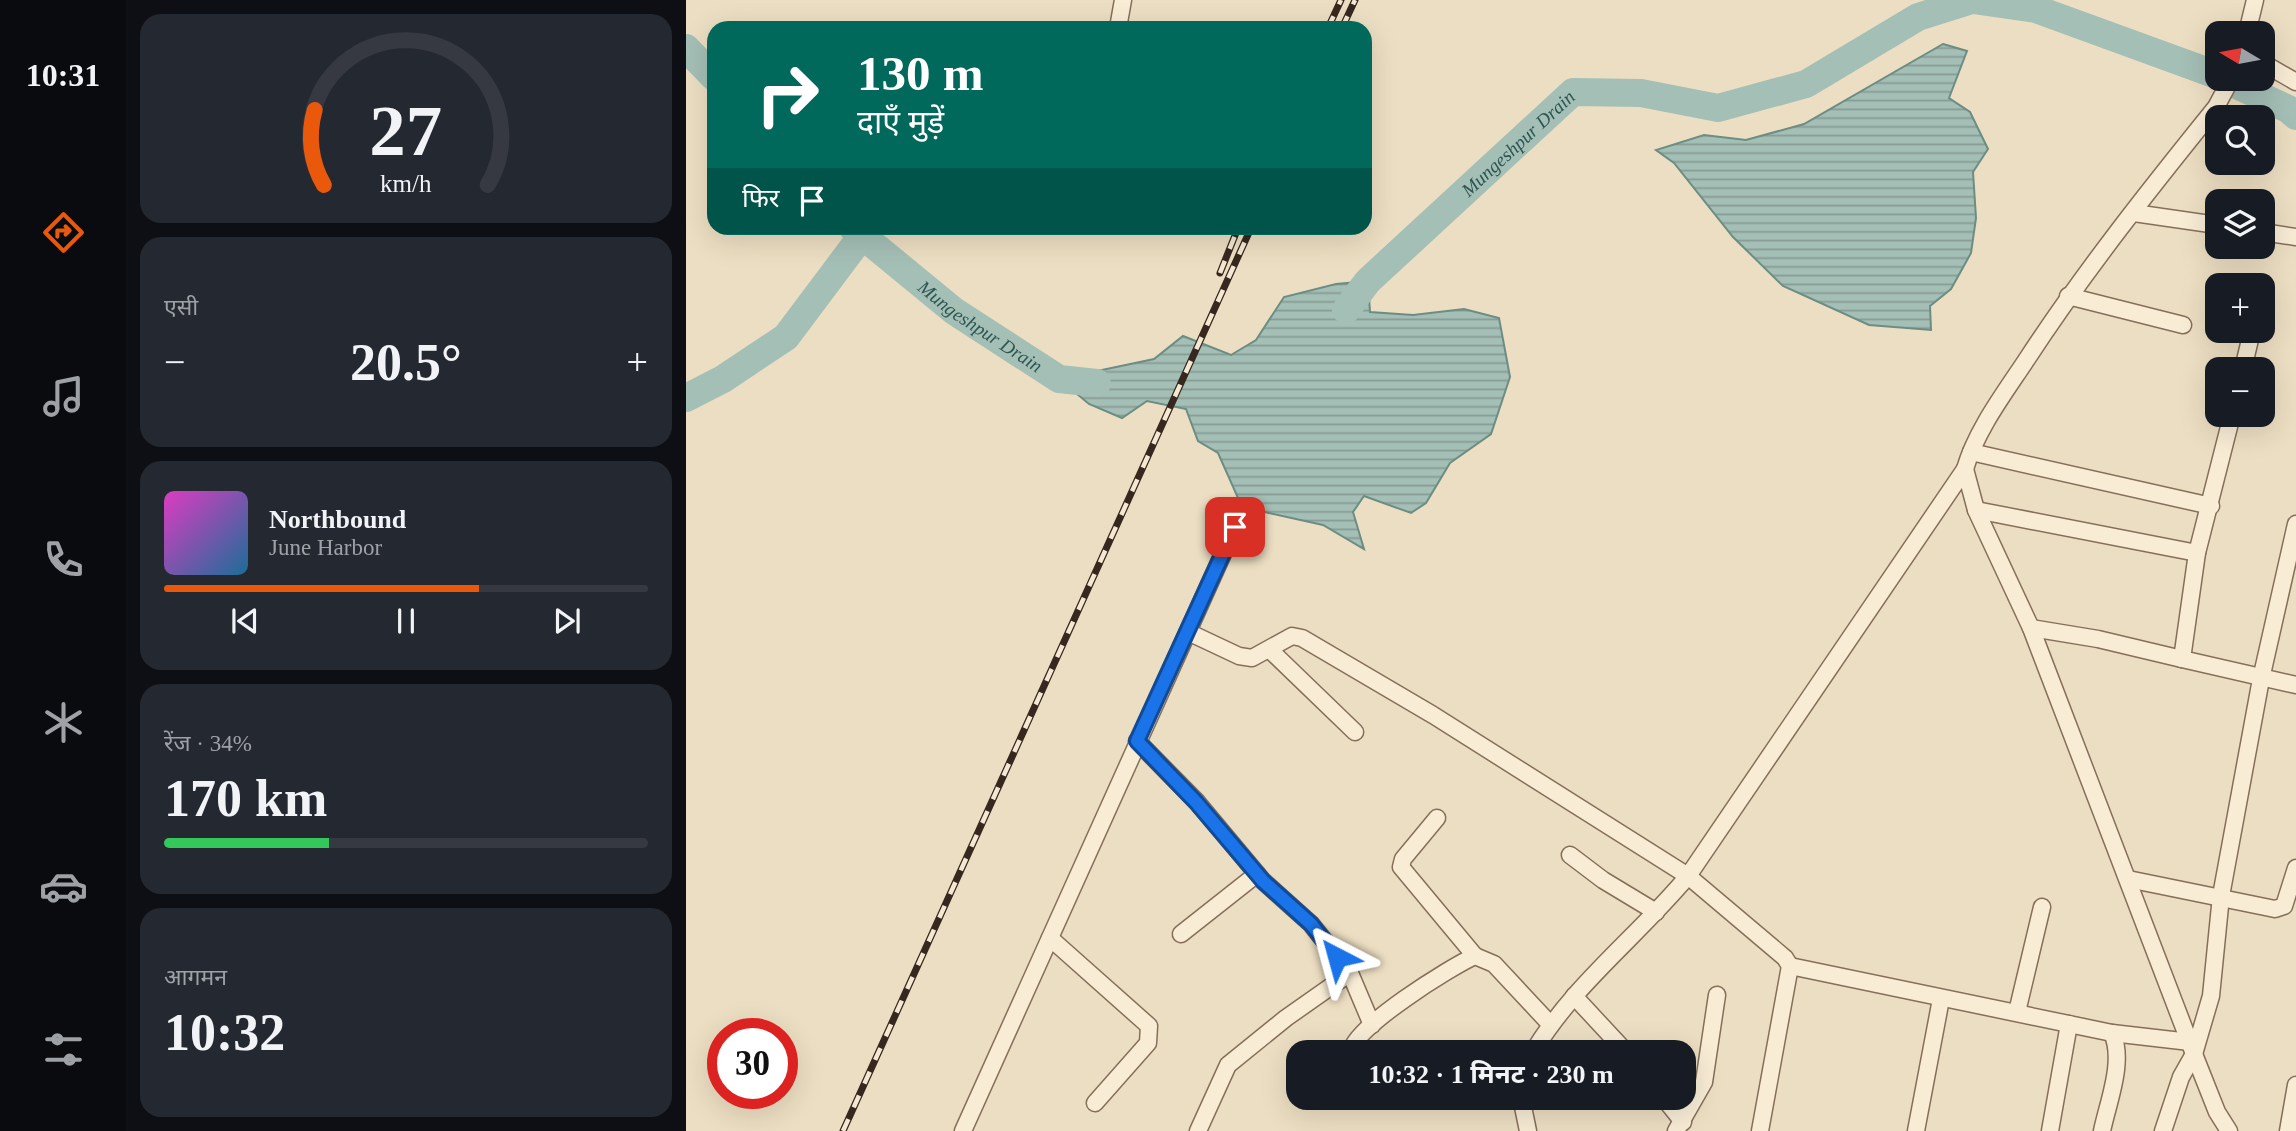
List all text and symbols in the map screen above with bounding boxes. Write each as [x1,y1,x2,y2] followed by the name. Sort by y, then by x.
[2205,21,2275,91] north arrow
[2205,21,2275,427] map controls
[857,46,984,101] text: 130 m
[742,49,833,140] icon: right
[26,57,100,93] text: 10:31
[1456,86,1579,201] water label: Mungeshpur Drain
[370,90,442,171] text: 27
[857,104,944,140] text: दाएँ मुड़ें
[2205,105,2275,175] button: search
[380,170,432,197] text: km/h
[793,182,831,220] icon: arrive
[742,184,779,213] text: फिर
[2205,189,2275,259] button: layers
[39,208,88,257] icon: directions
[2205,273,2275,343] button: +
[913,275,1046,376] water label: Mungeshpur Drain
[164,295,198,320] text: एसी
[350,334,462,391] text: 20.5°
[164,341,185,383] text: −
[627,341,648,383] text: +
[2205,357,2275,427] button: −
[39,372,88,421] icon: music
[1205,497,1265,557] pin
[269,505,406,534] text: Northbound
[1216,508,1254,546] icon: arrive
[39,535,88,584] icon: phone
[269,535,382,560] text: June Harbor
[226,602,264,640] icon: previous
[387,602,425,640] icon: pause
[548,602,586,640] icon: next
[39,698,88,747] icon: climate
[164,731,252,756] text: रेंज · 34%
[164,770,327,827] text: 170 km
[39,862,88,911] icon: car
[1300,920,1374,994] position arrow
[164,965,227,990] text: आगमन
[164,1004,285,1061] text: 10:32
[707,1018,798,1109] speed limit sign: 30
[39,1025,88,1074] icon: filters
[1368,1060,1614,1089] text: 10:32 · 1 मिनट · 230 m

